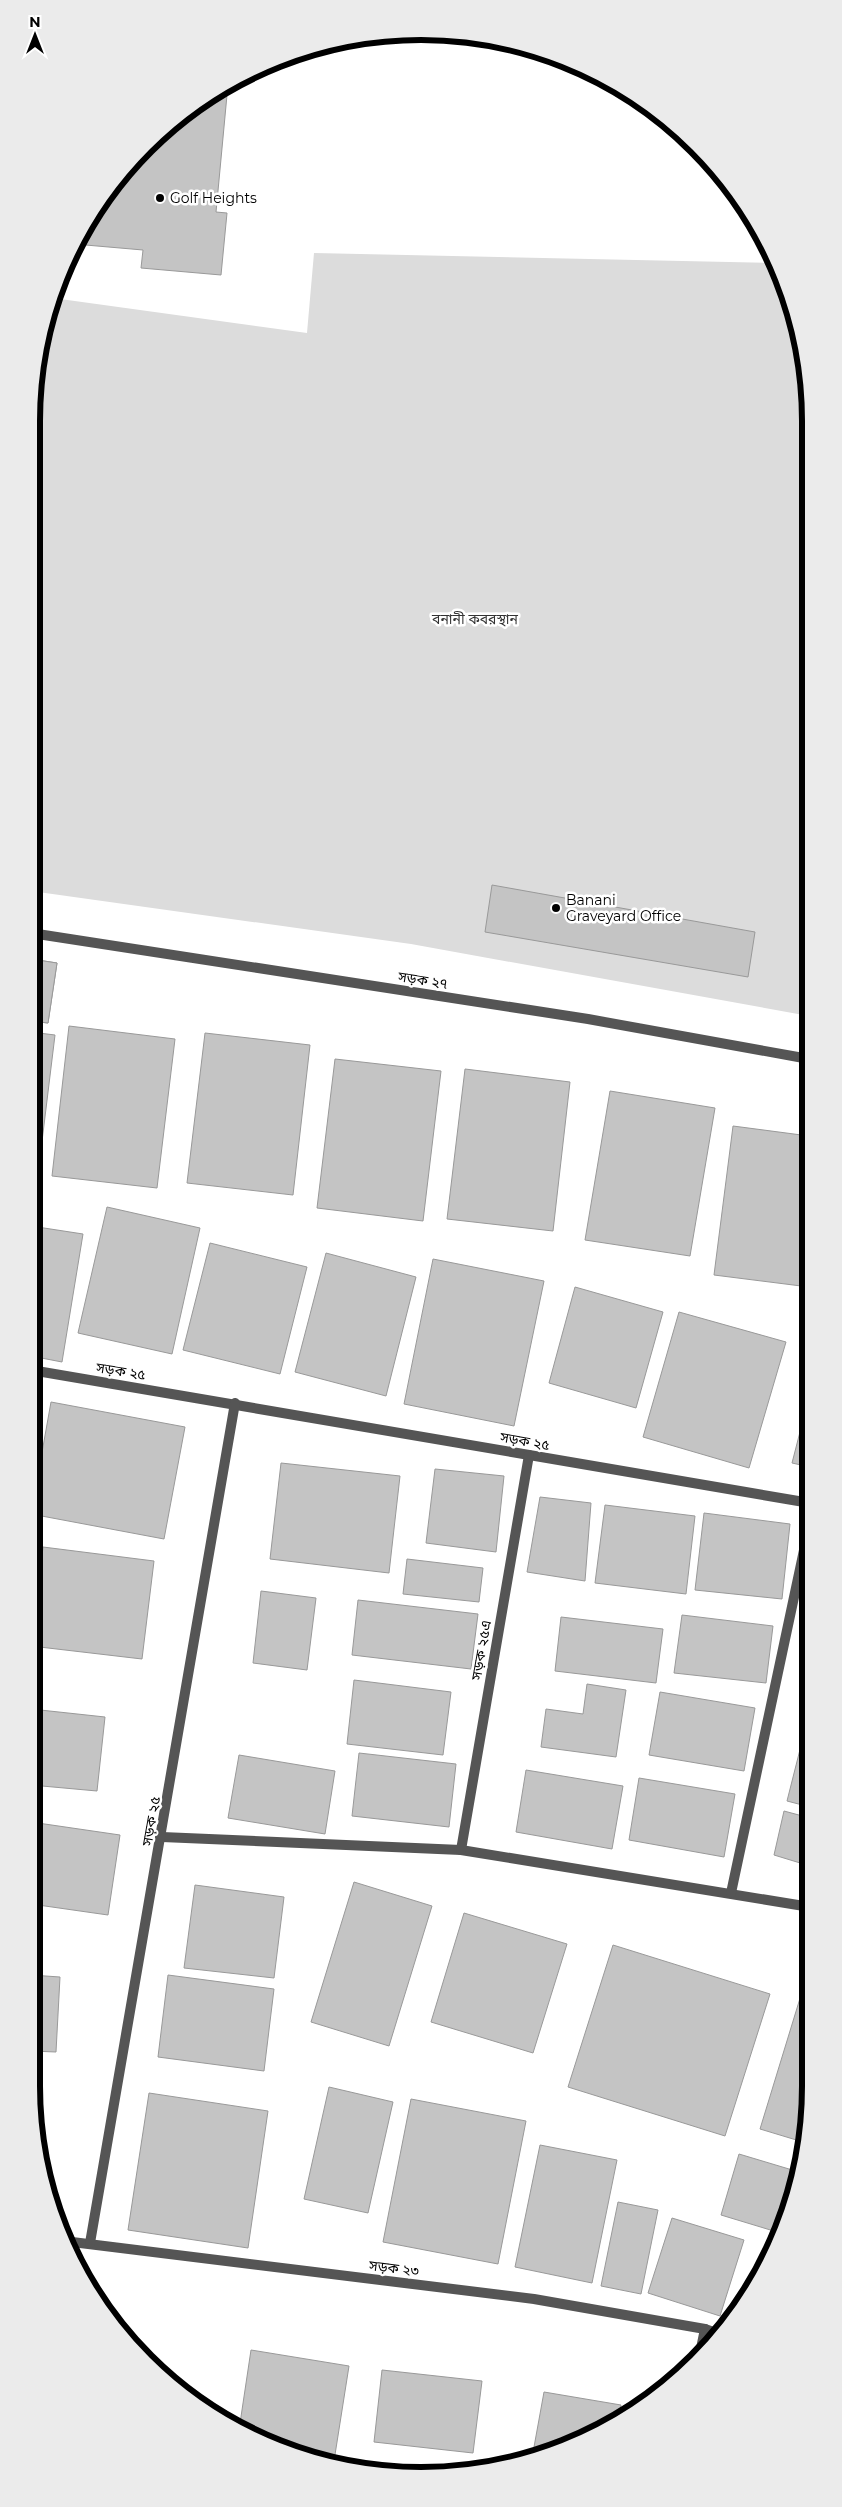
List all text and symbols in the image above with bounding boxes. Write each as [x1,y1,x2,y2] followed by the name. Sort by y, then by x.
[10,10,60,60] north arrow
[29,13,41,31] text: N
[170,189,257,207] place label: Golf Heights
[154,192,166,204] marker: Golf Heights
[431,610,518,628] park label: বনানী কবরস্থান
[566,891,681,925] place label: Banani Graveyard Office
[550,902,562,914] marker: Banani Graveyard Office
[396,967,449,993] street label: সড়ক ২৭
[94,1358,147,1384] street label: সড়ক ২৫
[498,1428,551,1454] street label: সড়ক ২৫
[467,1619,495,1682] street label: সড়ক ২৫এ
[138,1795,164,1848] street label: সড়ক ২৫
[367,2256,420,2280] street label: সড়ক ২৩

